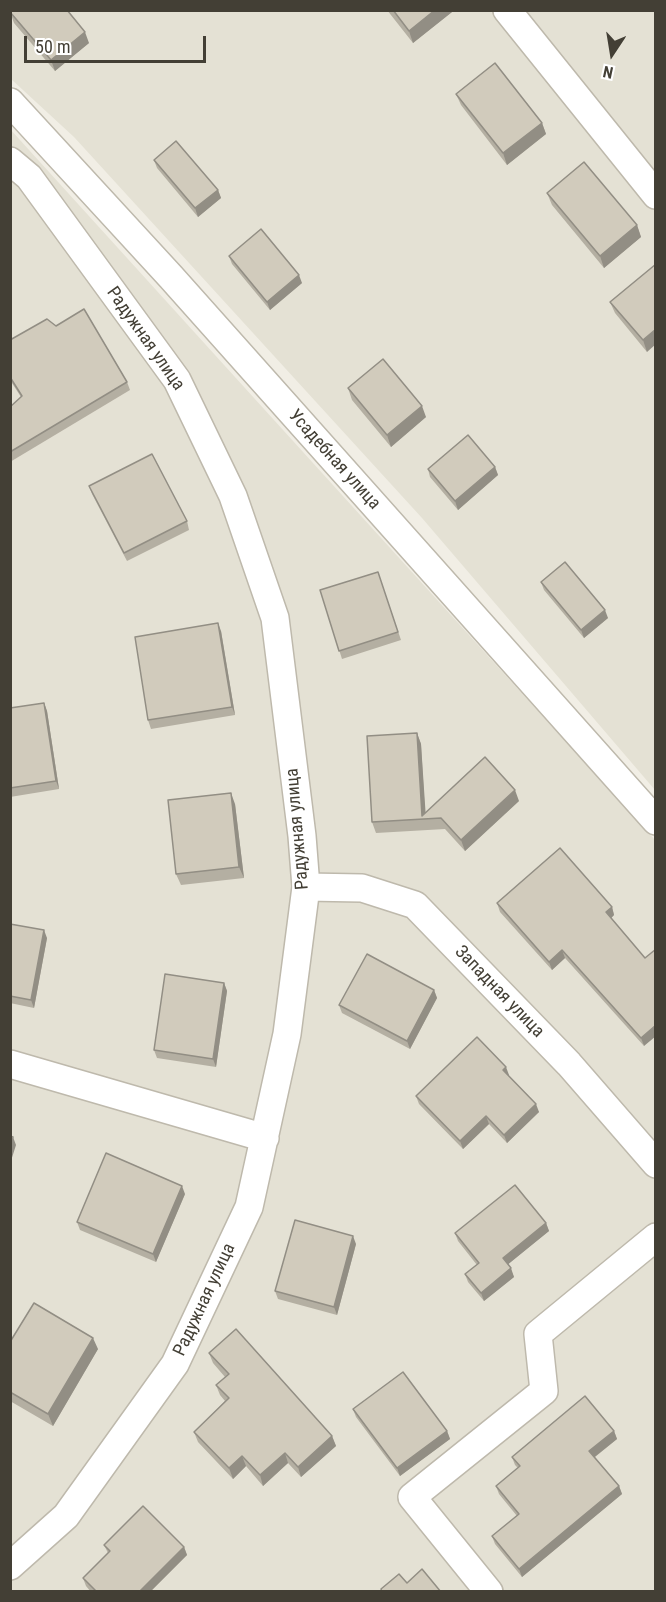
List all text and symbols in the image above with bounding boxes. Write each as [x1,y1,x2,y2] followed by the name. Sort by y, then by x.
[27,24,208,62] scale bar
[582,24,642,84] north arrow
[35,36,70,57] text: 50 m
[601,62,615,82] text: N
[101,283,189,395] street label: Радужная улица
[283,406,385,514] street label: Усадебная улица
[282,767,314,891] street label: Радужная улица
[450,942,548,1042] street label: Западная улица
[169,1240,241,1360] street label: Радужная улица

